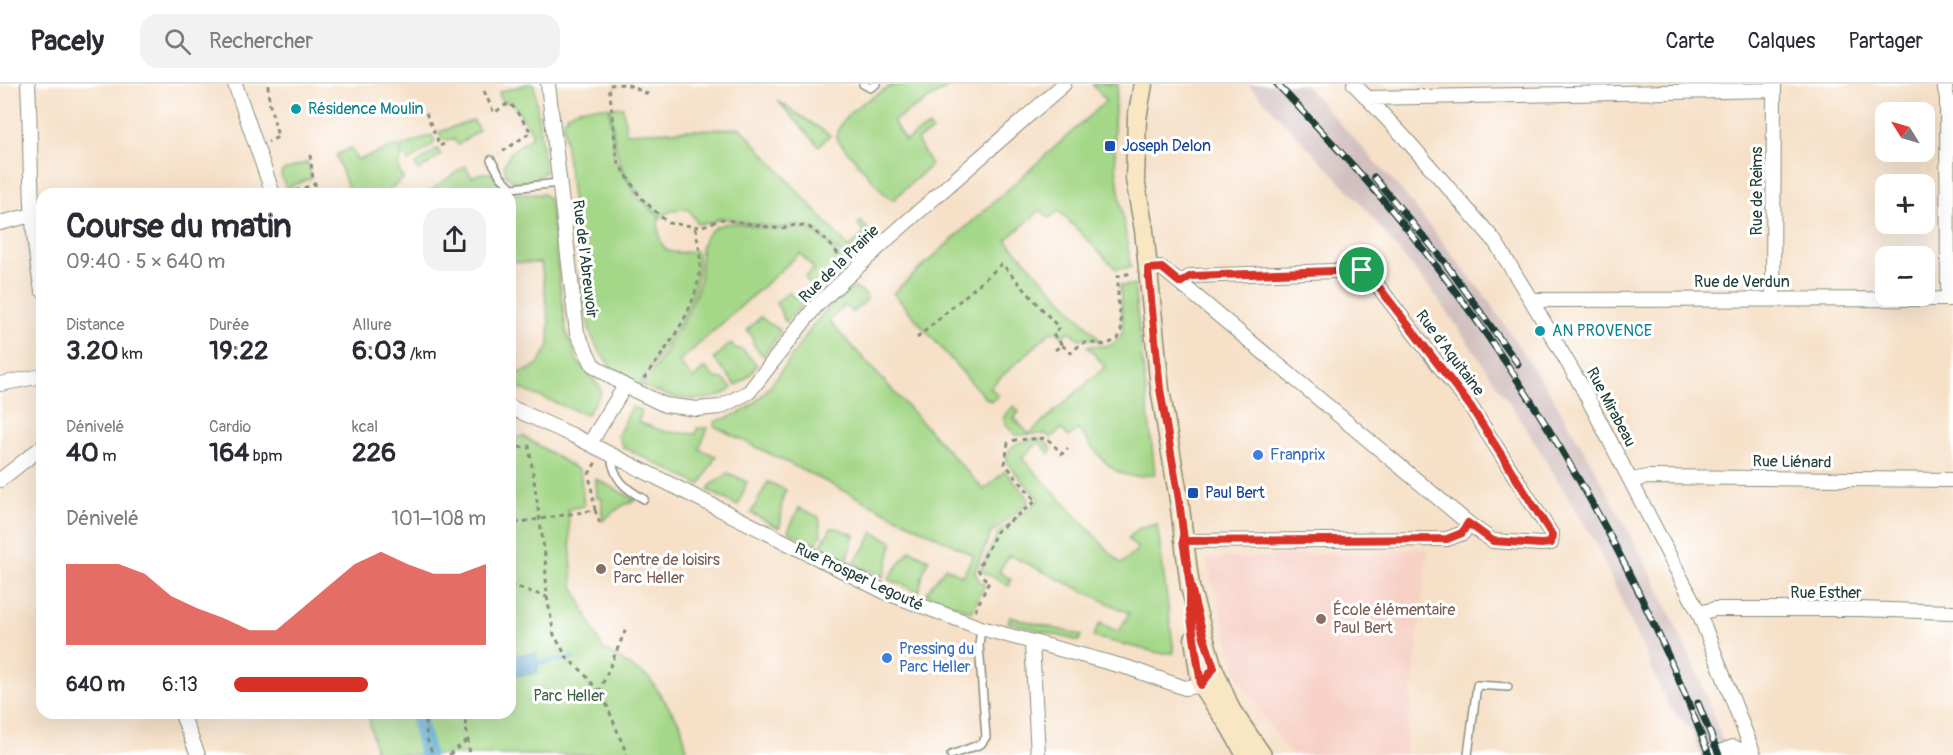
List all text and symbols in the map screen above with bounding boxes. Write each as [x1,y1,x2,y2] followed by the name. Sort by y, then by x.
[140,14,560,68] search box
[30,24,104,59] text: Pacely
[161,25,194,58] icon: search
[209,27,313,55] text: Rechercher
[1665,28,1714,55] text: Carte
[1747,28,1815,55] text: Calques
[1848,28,1923,55] text: Partager
[308,99,424,119] place label: Résidence Moulin
[289,102,303,116] marker: Résidence Moulin
[1875,102,1935,162] north arrow
[1875,102,1935,306] map controls
[1122,136,1211,156] place label: Joseph Delon
[1103,139,1117,153] marker: Joseph Delon
[1747,147,1767,235] street label: Rue de Reims
[1875,174,1935,234] button: +
[568,199,602,320] street label: Rue de l'Abreuvoir
[66,206,292,247] text: Course du matin
[423,208,486,271] button: share
[795,221,883,307] street label: Rue de la Prairie
[1336,244,1387,295] pin
[1875,246,1935,306] button: −
[66,249,225,274] text: 09:40 · 5 × 640 m
[1345,253,1378,286] icon: arrive
[1694,272,1790,292] street label: Rue de Verdun
[1411,306,1489,400] street label: Rue d'Aquitaine
[66,315,125,335] text: Distance
[209,315,249,335] text: Durée
[352,315,391,335] text: Allure
[1552,321,1652,341] place label: AN PROVENCE
[1533,324,1547,338] marker: AN PROVENCE
[66,335,119,367] text: 3.20
[209,335,269,367] text: 19:22
[352,335,406,367] text: 6:03
[119,344,143,364] text: km
[406,344,436,364] text: /km
[1582,364,1640,450] street label: Rue Mirabeau
[66,417,124,437] text: Dénivelé
[209,417,251,437] text: Cardio
[352,417,378,437] text: kcal
[66,437,99,469] text: 40
[209,437,249,469] text: 164
[352,437,396,469] text: 226
[1270,445,1325,465] place label: Franprix
[99,446,117,466] text: m
[249,446,282,466] text: bpm
[1251,448,1265,462] marker: Franprix
[1752,451,1832,473] street label: Rue Liénard
[1205,483,1265,503] place label: Paul Bert
[1186,486,1200,500] marker: Paul Bert
[66,506,139,531] text: Dénivelé
[391,506,486,531] text: 101–108 m
[792,538,926,616] street label: Rue Prosper Legouté
[613,550,720,588] place label: Centre de loisirs Parc Heller
[594,562,608,576] marker: Centre de loisirs Parc Heller
[1790,583,1862,603] street label: Rue Esther
[1333,600,1455,638] place label: École élémentaire Paul Bert
[1314,612,1328,626] marker: École élémentaire Paul Bert
[899,639,974,677] place label: Pressing du Parc Heller
[880,651,894,665] marker: Pressing du Parc Heller
[66,672,125,697] text: 640 m
[162,672,198,697] text: 6:13
[533,686,605,706] park label: Parc Heller

